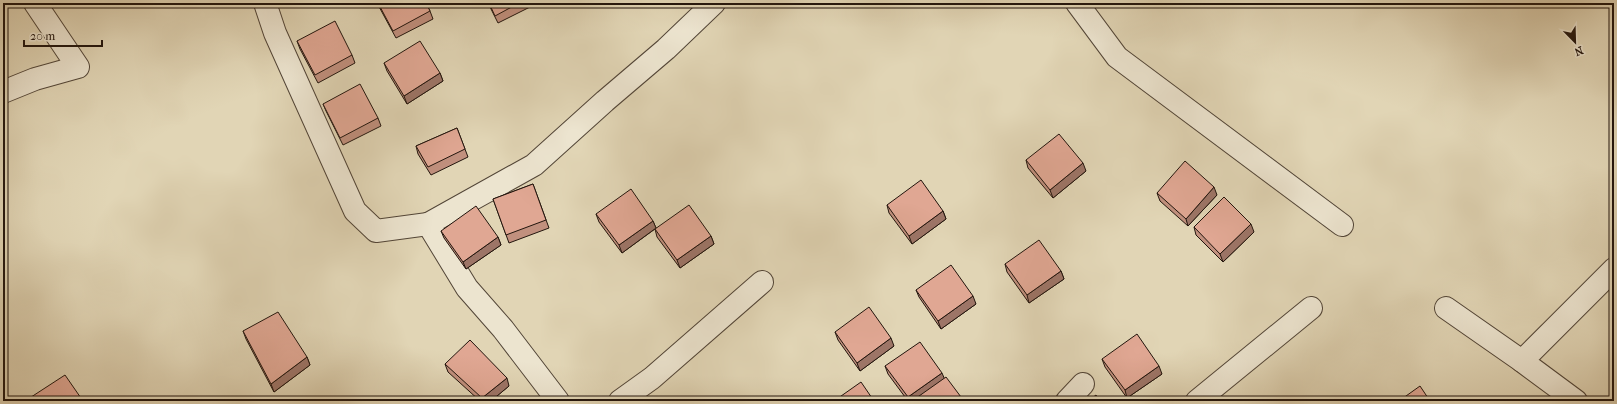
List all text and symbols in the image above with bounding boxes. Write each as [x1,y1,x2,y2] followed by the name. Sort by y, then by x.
[24,22,102,48] scale bar
[1555,22,1595,62] north arrow
[30,29,55,43] text: 20 m
[1572,43,1585,59] text: N

